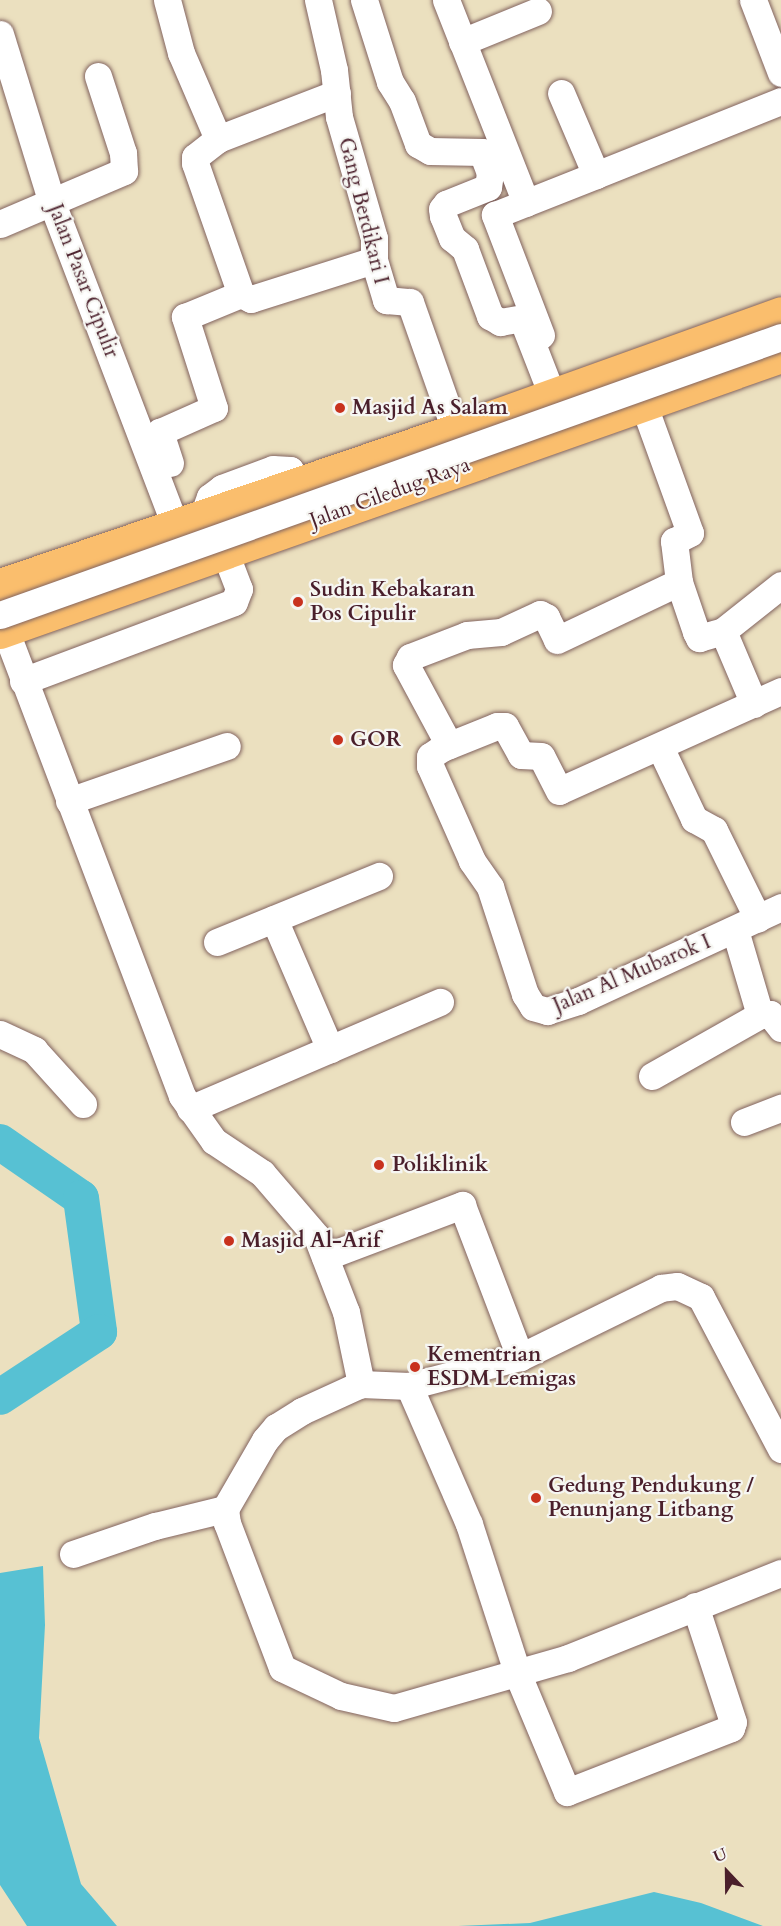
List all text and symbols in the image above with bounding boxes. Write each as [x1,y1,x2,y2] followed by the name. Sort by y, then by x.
[333,135,393,287] street label: Gang Berdikari I
[42,201,124,361] street label: Jalan Pasar Cipulir
[352,395,508,421] place label: Masjid As Salam
[333,401,347,415] marker: Masjid As Salam
[306,452,474,534] street label: Jalan Ciledug Raya
[310,577,475,627] place label: Sudin Kebakaran Pos Cipulir
[291,595,305,609] marker: Sudin Kebakaran Pos Cipulir
[350,727,401,753] place label: GOR
[331,733,345,747] marker: GOR
[549,929,715,1019] street label: Jalan Al Mubarok I
[392,1152,488,1178] place label: Poliklinik
[370,1156,388,1174] marker: Poliklinik
[241,1228,380,1254] place label: Masjid Al-Arif
[222,1234,236,1248] marker: Masjid Al-Arif
[427,1342,576,1392] place label: Kementrian ESDM Lemigas
[408,1360,422,1374] marker: Kementrian ESDM Lemigas
[548,1473,754,1523] place label: Gedung Pendukung / Penunjang Litbang
[529,1491,543,1505] marker: Gedung Pendukung / Penunjang Litbang
[697,1842,757,1902] north arrow
[710,1843,730,1868] text: U

